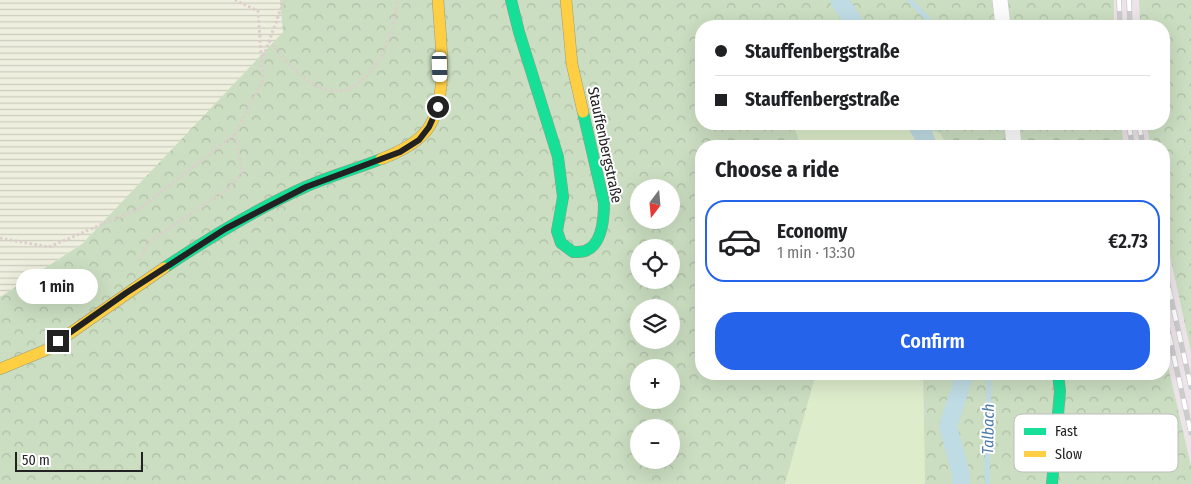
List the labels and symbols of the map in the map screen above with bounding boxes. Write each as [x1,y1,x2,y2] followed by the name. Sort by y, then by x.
[431,52,448,82] car
[584,85,626,205] street label: Stauffenbergstraße
[427,96,449,118] route start
[630,179,680,229] north arrow
[17,268,99,304] callout: 1 min
[47,330,69,352] route end
[978,403,998,455] water label: Talbach
[1014,414,1178,472] legend
[1055,423,1078,440] text: Fast
[1055,446,1082,463] text: Slow
[15,449,142,472] scale bar

